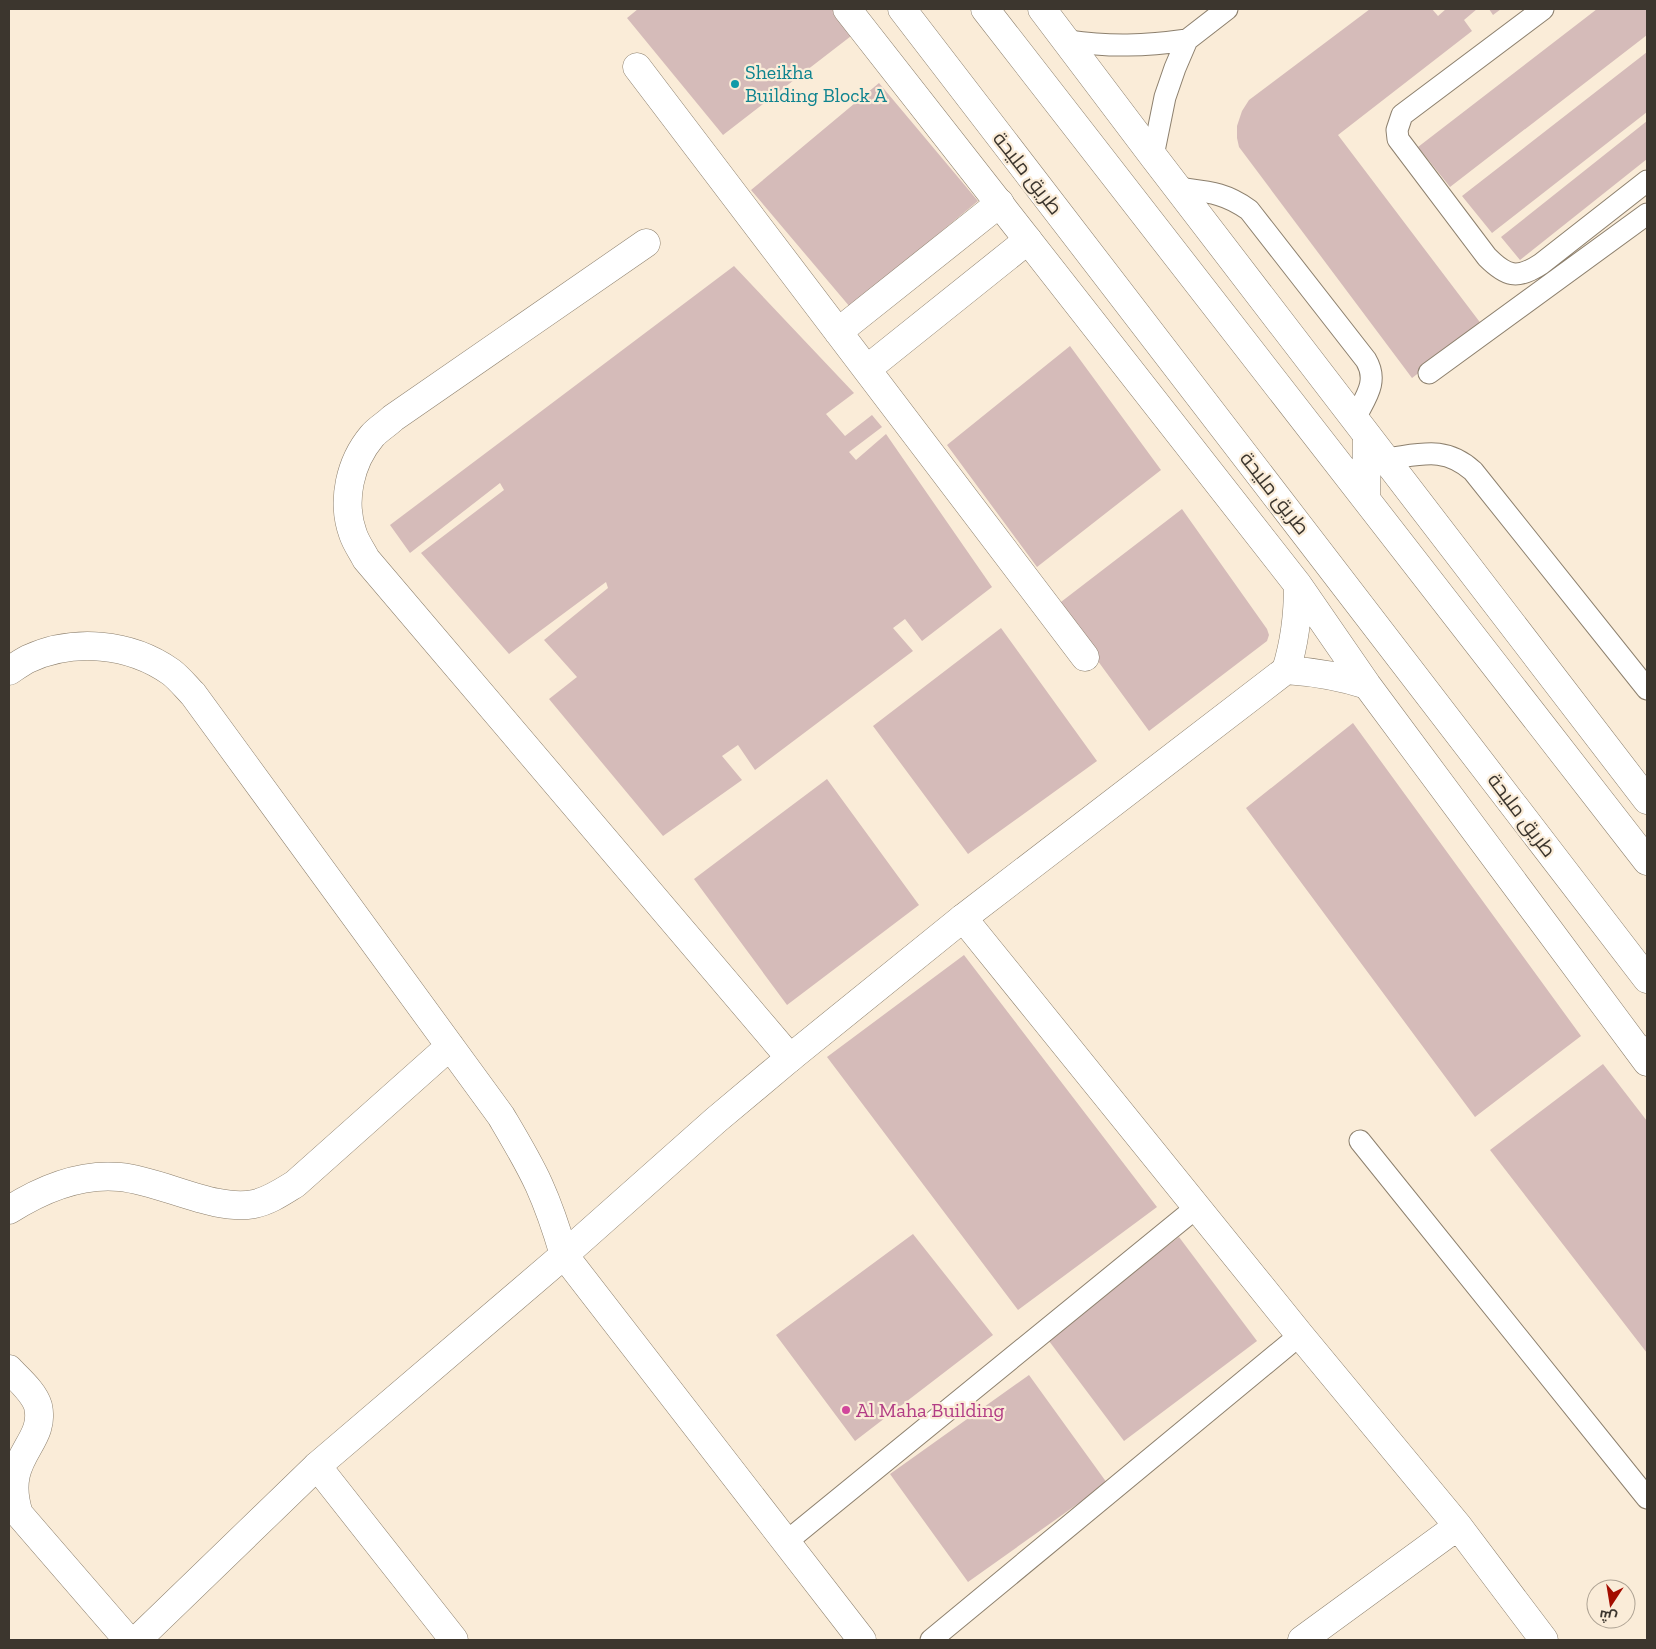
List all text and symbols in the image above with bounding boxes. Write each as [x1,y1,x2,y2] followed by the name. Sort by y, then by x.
[745,60,888,107] place label: Sheikha Building Block A
[729,78,741,90] marker: Sheikha Building Block A
[987,127,1068,220] street label: طريق مليحة
[1234,447,1315,540] street label: طريق مليحة
[1482,768,1561,862] street label: طريق مليحة
[856,1398,1005,1422] place label: Al Maha Building
[840,1404,852,1416] marker: Al Maha Building
[1586,1579,1636,1629] north arrow
[1598,1606,1619,1626] text: ش

